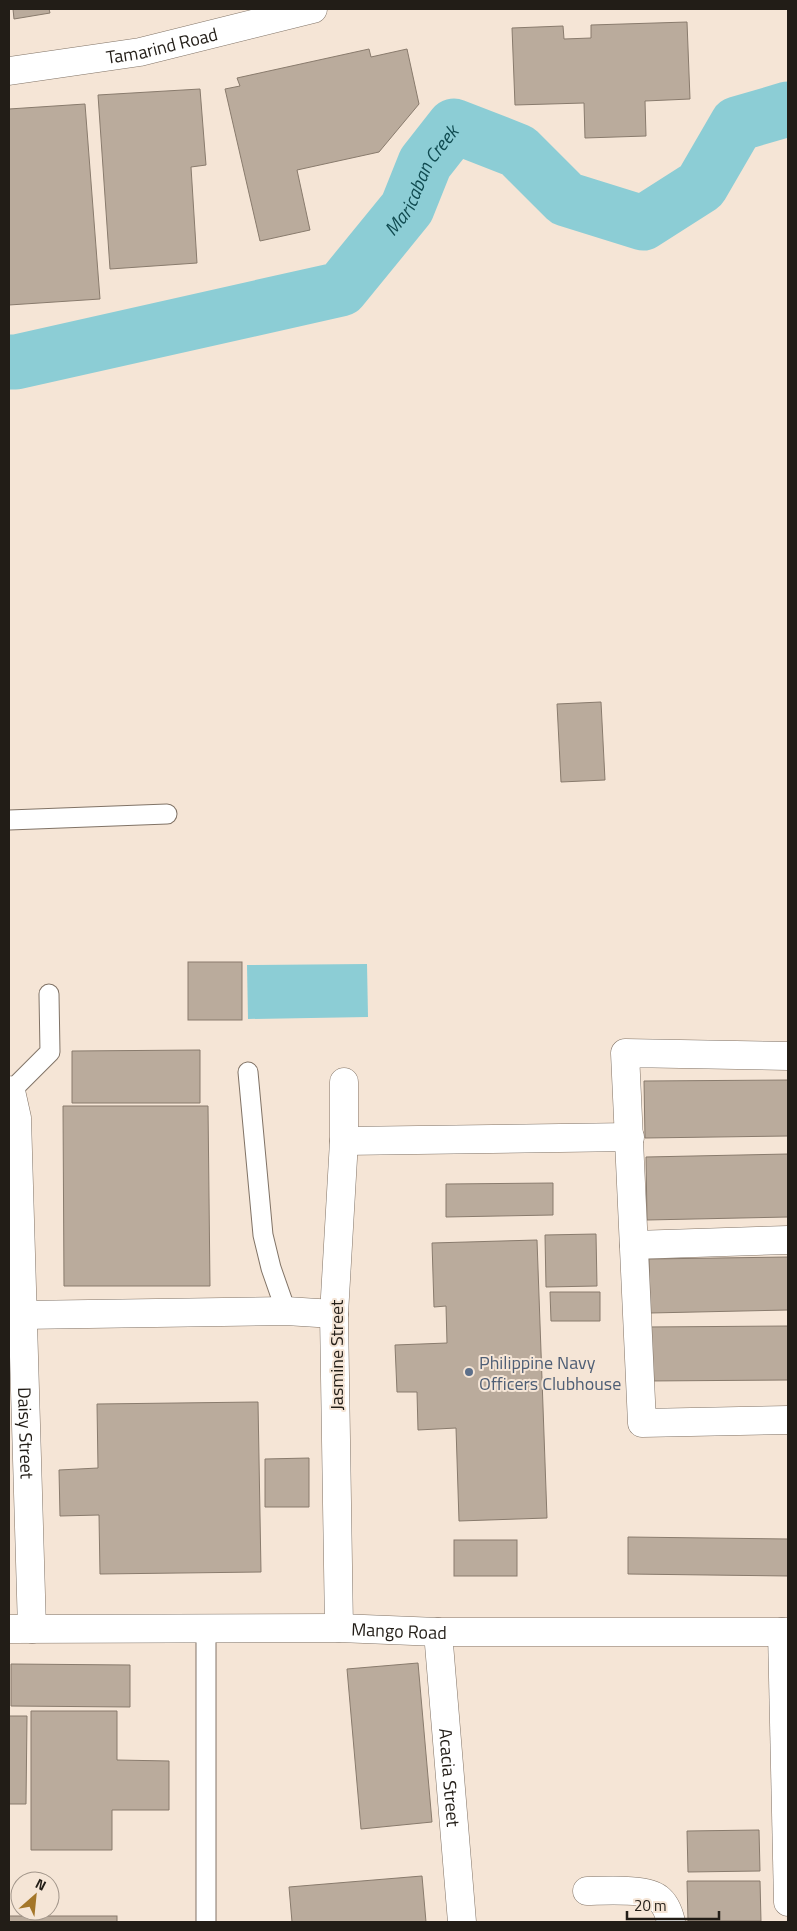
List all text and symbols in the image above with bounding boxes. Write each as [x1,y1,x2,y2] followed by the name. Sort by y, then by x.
[104,20,220,70] street label: Tamarind Road
[376,116,466,241] water label: Maricaban Creek
[323,1299,350,1410] street label: Jasmine Street
[479,1349,621,1397] place label: Philippine Navy Officers Clubhouse
[463,1366,475,1378] marker: Philippine Navy Officers Clubhouse
[11,1387,41,1480] street label: Daisy Street
[351,1615,447,1646] street label: Mango Road
[433,1727,468,1829] street label: Acacia Street
[10,1871,60,1921] north arrow
[32,1872,50,1896] text: N
[627,1888,720,1920] scale bar
[634,1894,667,1917] text: 20 m

